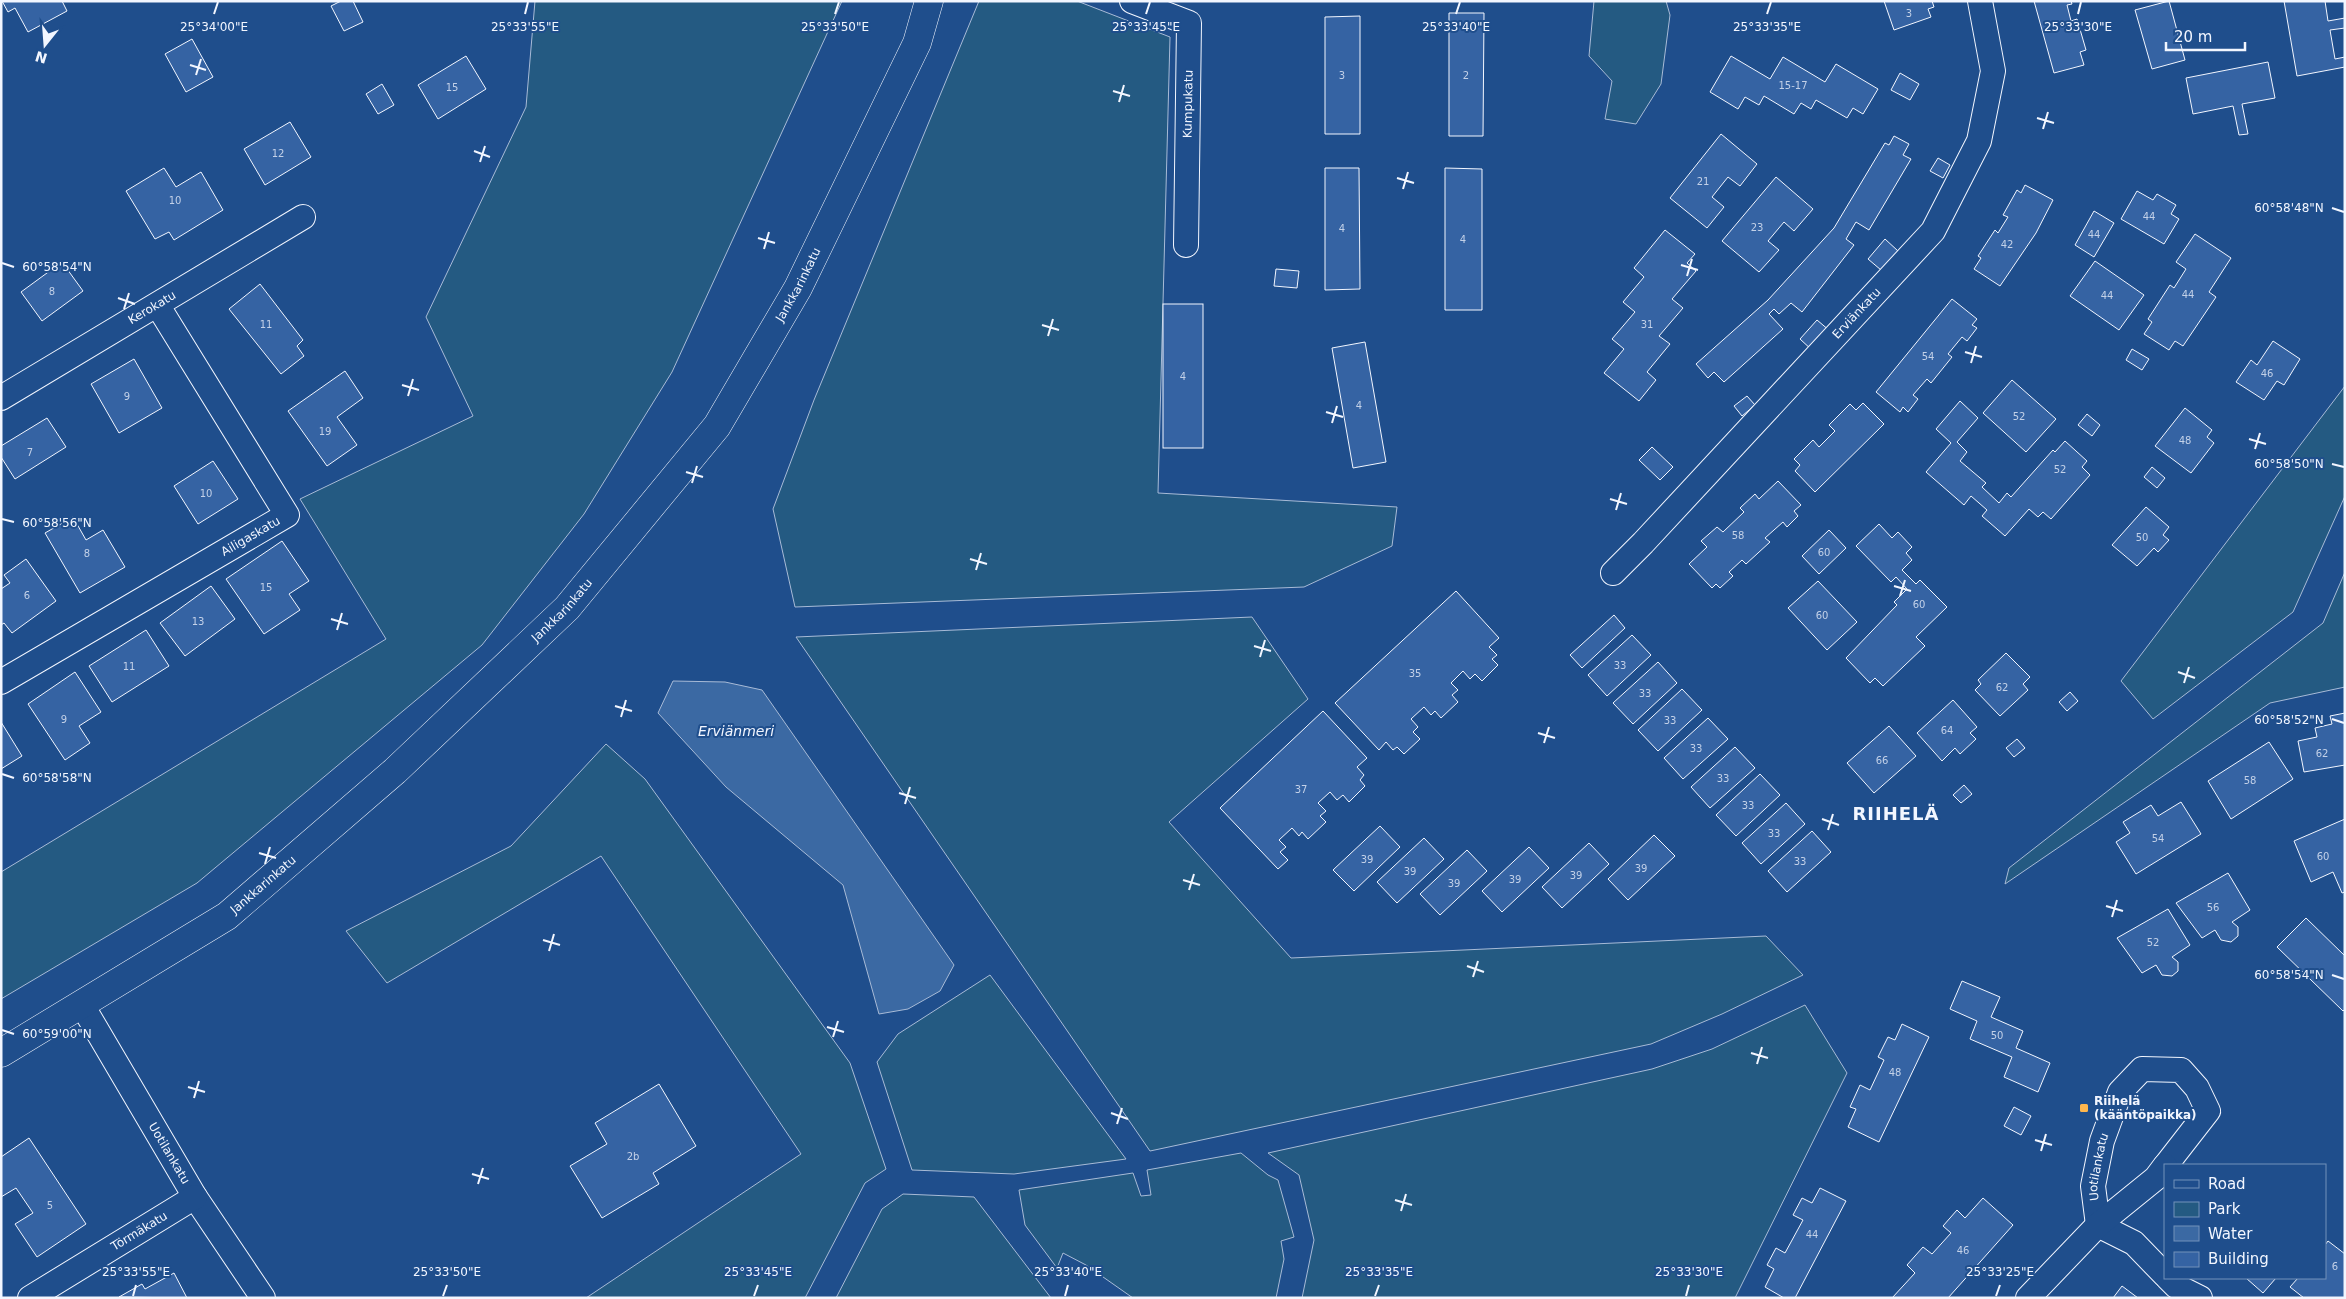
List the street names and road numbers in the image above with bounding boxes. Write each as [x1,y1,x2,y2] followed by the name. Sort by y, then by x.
[1180,70,1196,138] street label: Kumpukatu
[772,245,823,325] street label: Jankkarinkatu
[1829,285,1884,342] street label: Erviänkatu
[126,288,178,327] street label: Kerokatu
[219,514,283,559] street label: Ailigaskatu
[528,576,595,645] street label: Jankkarinkatu
[227,853,299,918] street label: Jankkarinkatu
[146,1120,193,1186] street label: Uotilankatu
[2086,1131,2111,1202] street label: Uotilankatu
[108,1209,170,1254] street label: Törmäkatu

